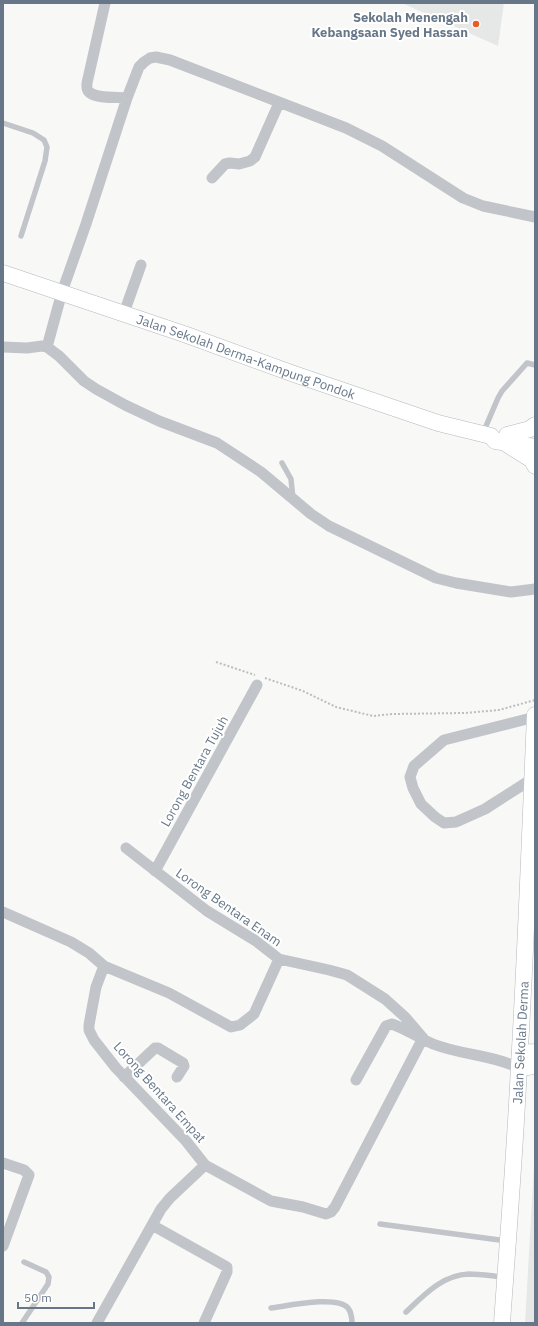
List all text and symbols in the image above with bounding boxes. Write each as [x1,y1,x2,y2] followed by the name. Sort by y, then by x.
[311,9,468,41] place label: Sekolah Menengah Kebangsaan Syed Hassan
[471,19,481,29] marker: Sekolah Menengah Kebangsaan Syed Hassan
[134,311,358,403] street label: Jalan Sekolah Derma-Kampung Pondok
[157,713,232,830] street label: Lorong Bentara Tujuh
[172,864,285,950] street label: Lorong Bentara Enam
[509,981,533,1105] street label: Jalan Sekolah Derma
[110,1038,210,1146] street label: Lorong Bentara Empat
[18,1284,94,1310] scale bar
[24,1290,52,1305] text: 50 m

